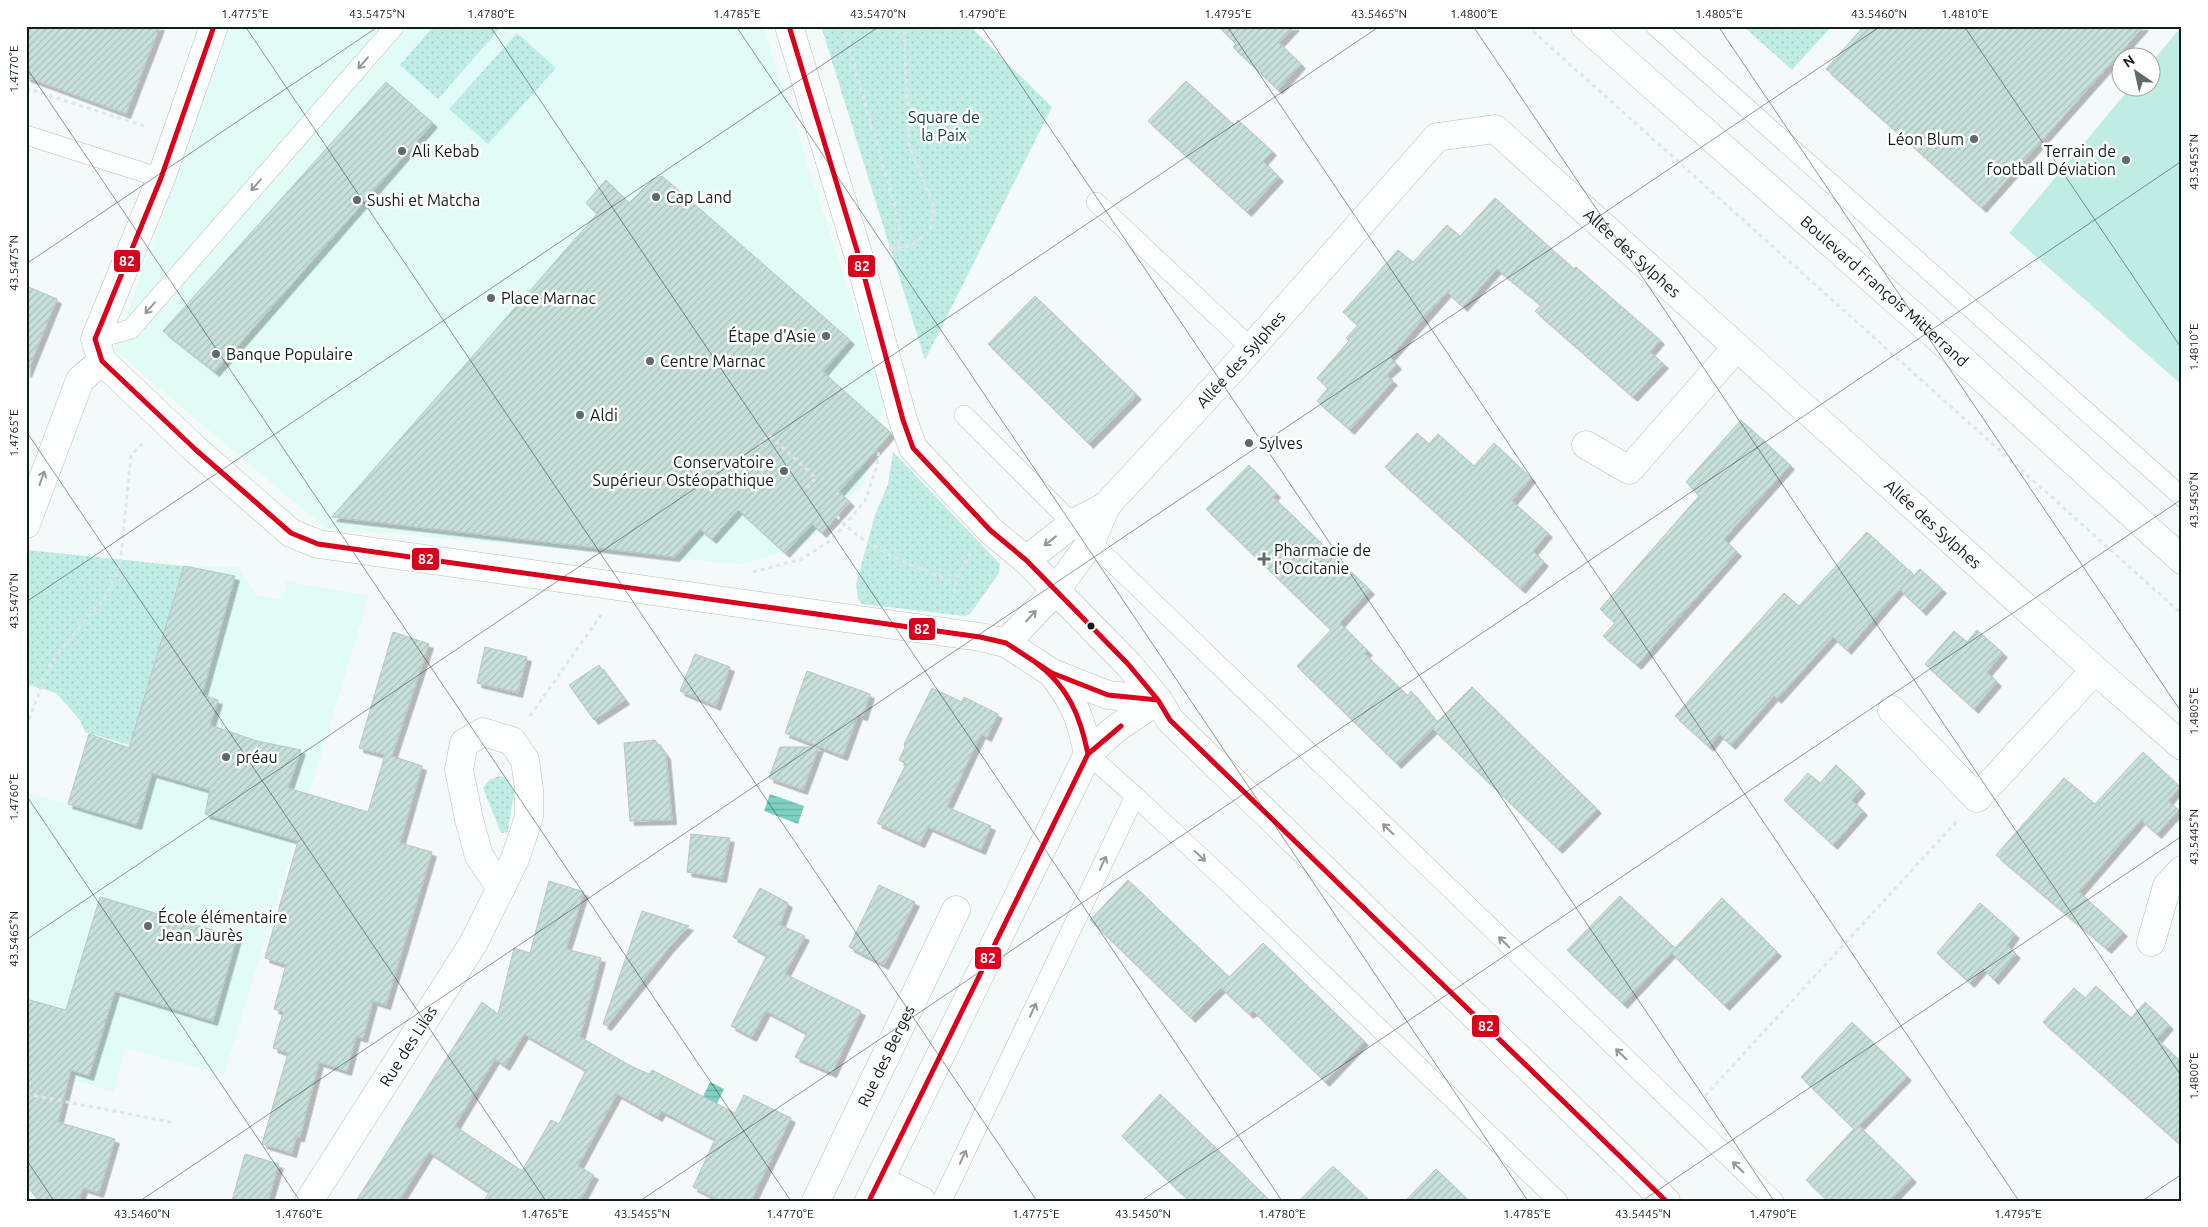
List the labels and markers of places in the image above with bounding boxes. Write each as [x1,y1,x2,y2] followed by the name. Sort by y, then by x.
[1888,130,1964,148] place label: Léon Blum
[1968,133,1980,145] marker: Léon Blum
[412,142,479,160] place label: Ali Kebab
[1987,142,2116,178] place label: Terrain de football Déviation
[396,145,408,157] marker: Ali Kebab
[2120,154,2132,166] marker: Terrain de football Déviation
[666,188,732,206] place label: Cap Land
[367,191,480,209] place label: Sushi et Matcha
[650,191,662,203] marker: Cap Land
[351,194,363,206] marker: Sushi et Matcha
[501,289,596,307] place label: Place Marnac
[485,292,497,304] marker: Place Marnac
[728,325,816,345] place label: Étape d'Asie
[820,330,832,342] marker: Étape d'Asie
[226,345,353,363] place label: Banque Populaire
[210,348,222,360] marker: Banque Populaire
[660,352,766,370] place label: Centre Marnac
[644,355,656,367] marker: Centre Marnac
[590,406,618,424] place label: Aldi
[574,409,586,421] marker: Aldi
[1259,434,1303,452] place label: Sylves
[1243,437,1255,449] marker: Sylves
[593,453,774,489] place label: Conservatoire Supérieur Ostéopathique
[778,465,790,477] marker: Conservatoire Supérieur Ostéopathique
[1274,541,1371,577] place label: Pharmacie de l'Occitanie
[1258,553,1270,565] marker: Pharmacie de l'Occitanie
[1086,621,1096,631] unlabelled marker
[236,748,278,766] place label: préau
[220,751,232,763] marker: préau
[158,906,287,944] place label: École élémentaire Jean Jaurès
[142,920,154,932] marker: École élémentaire Jean Jaurès

